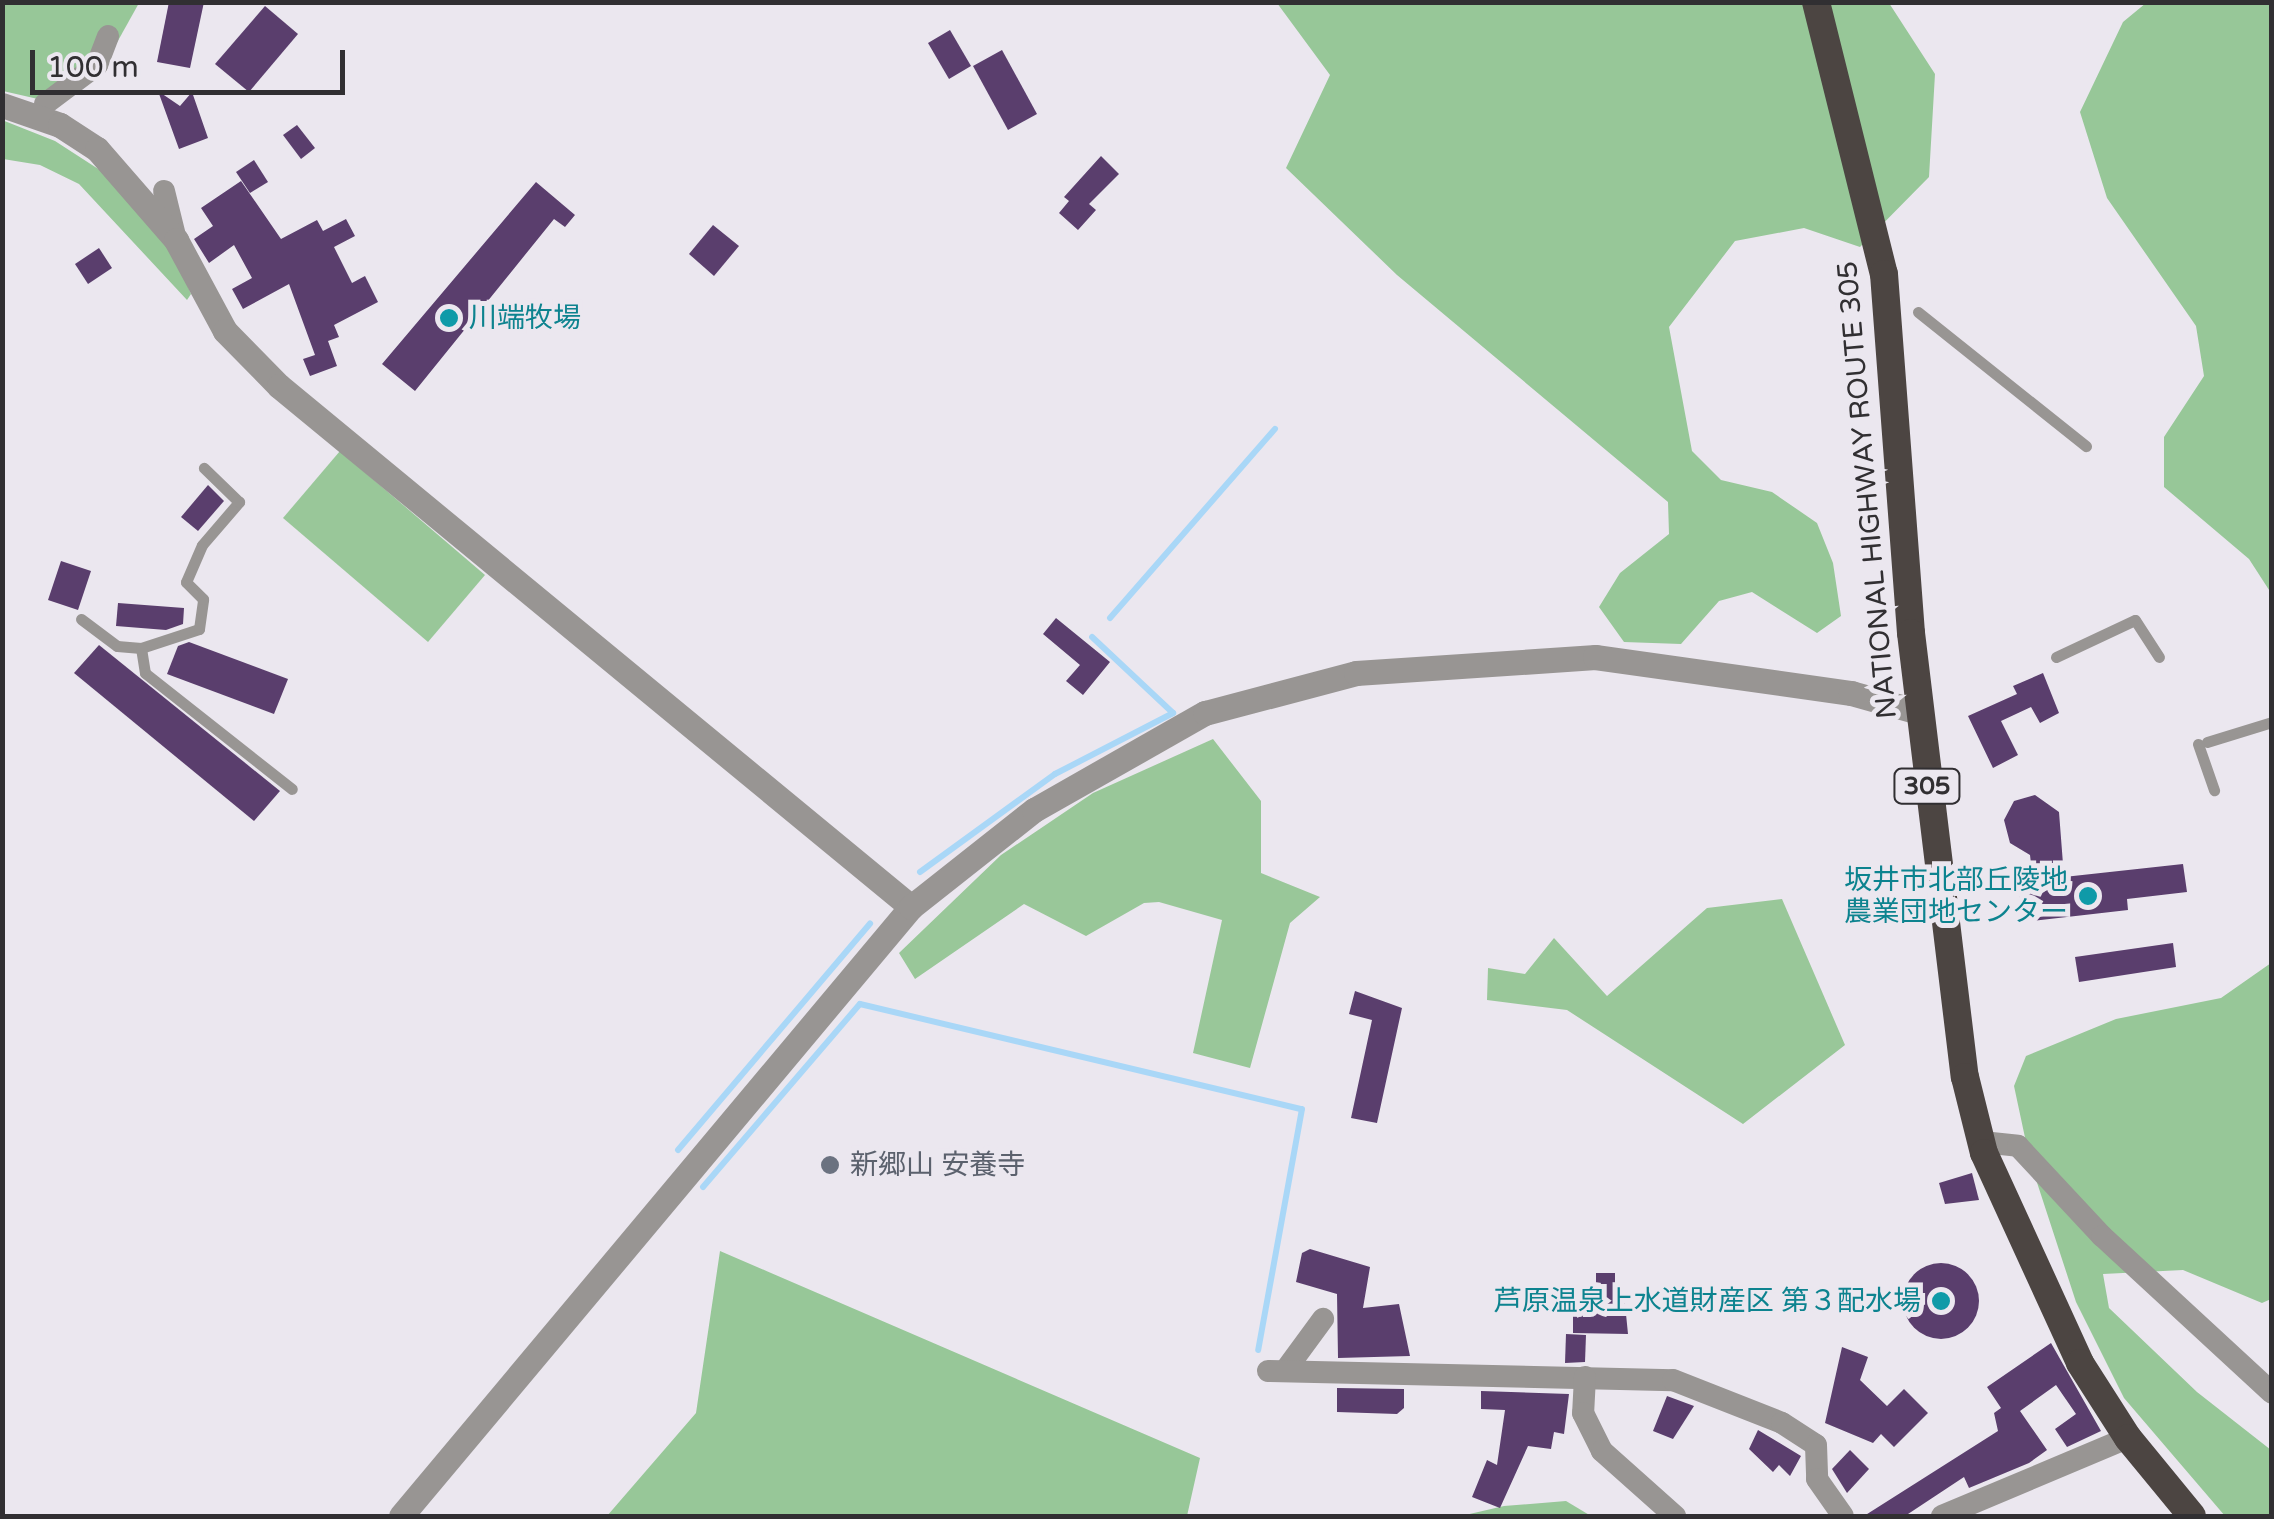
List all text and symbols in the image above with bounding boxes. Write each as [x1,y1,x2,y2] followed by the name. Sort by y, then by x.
[35,30,350,92] scale bar
[47,49,139,86] text: 100 m
[1830,260,1904,720] street label: NATIONAL HIGHWAY ROUTE 305
[469,301,581,335] place label: 川端牧場
[438,307,460,329] marker: 川端牧場
[1892,766,1962,806] road number: 305
[1844,863,2068,929] place label: 坂井市北部丘陵地 農業団地センター
[2077,885,2099,907] marker: 坂井市北部丘陵地 農業団地センター
[850,1148,1025,1182] place label: 新郷山 安養寺
[819,1154,841,1176] marker: 新郷山 安養寺
[1494,1284,1921,1318] place label: 芦原温泉上水道財産区 第３配水場
[1930,1290,1952,1312] marker: 芦原温泉上水道財産区 第３配水場

